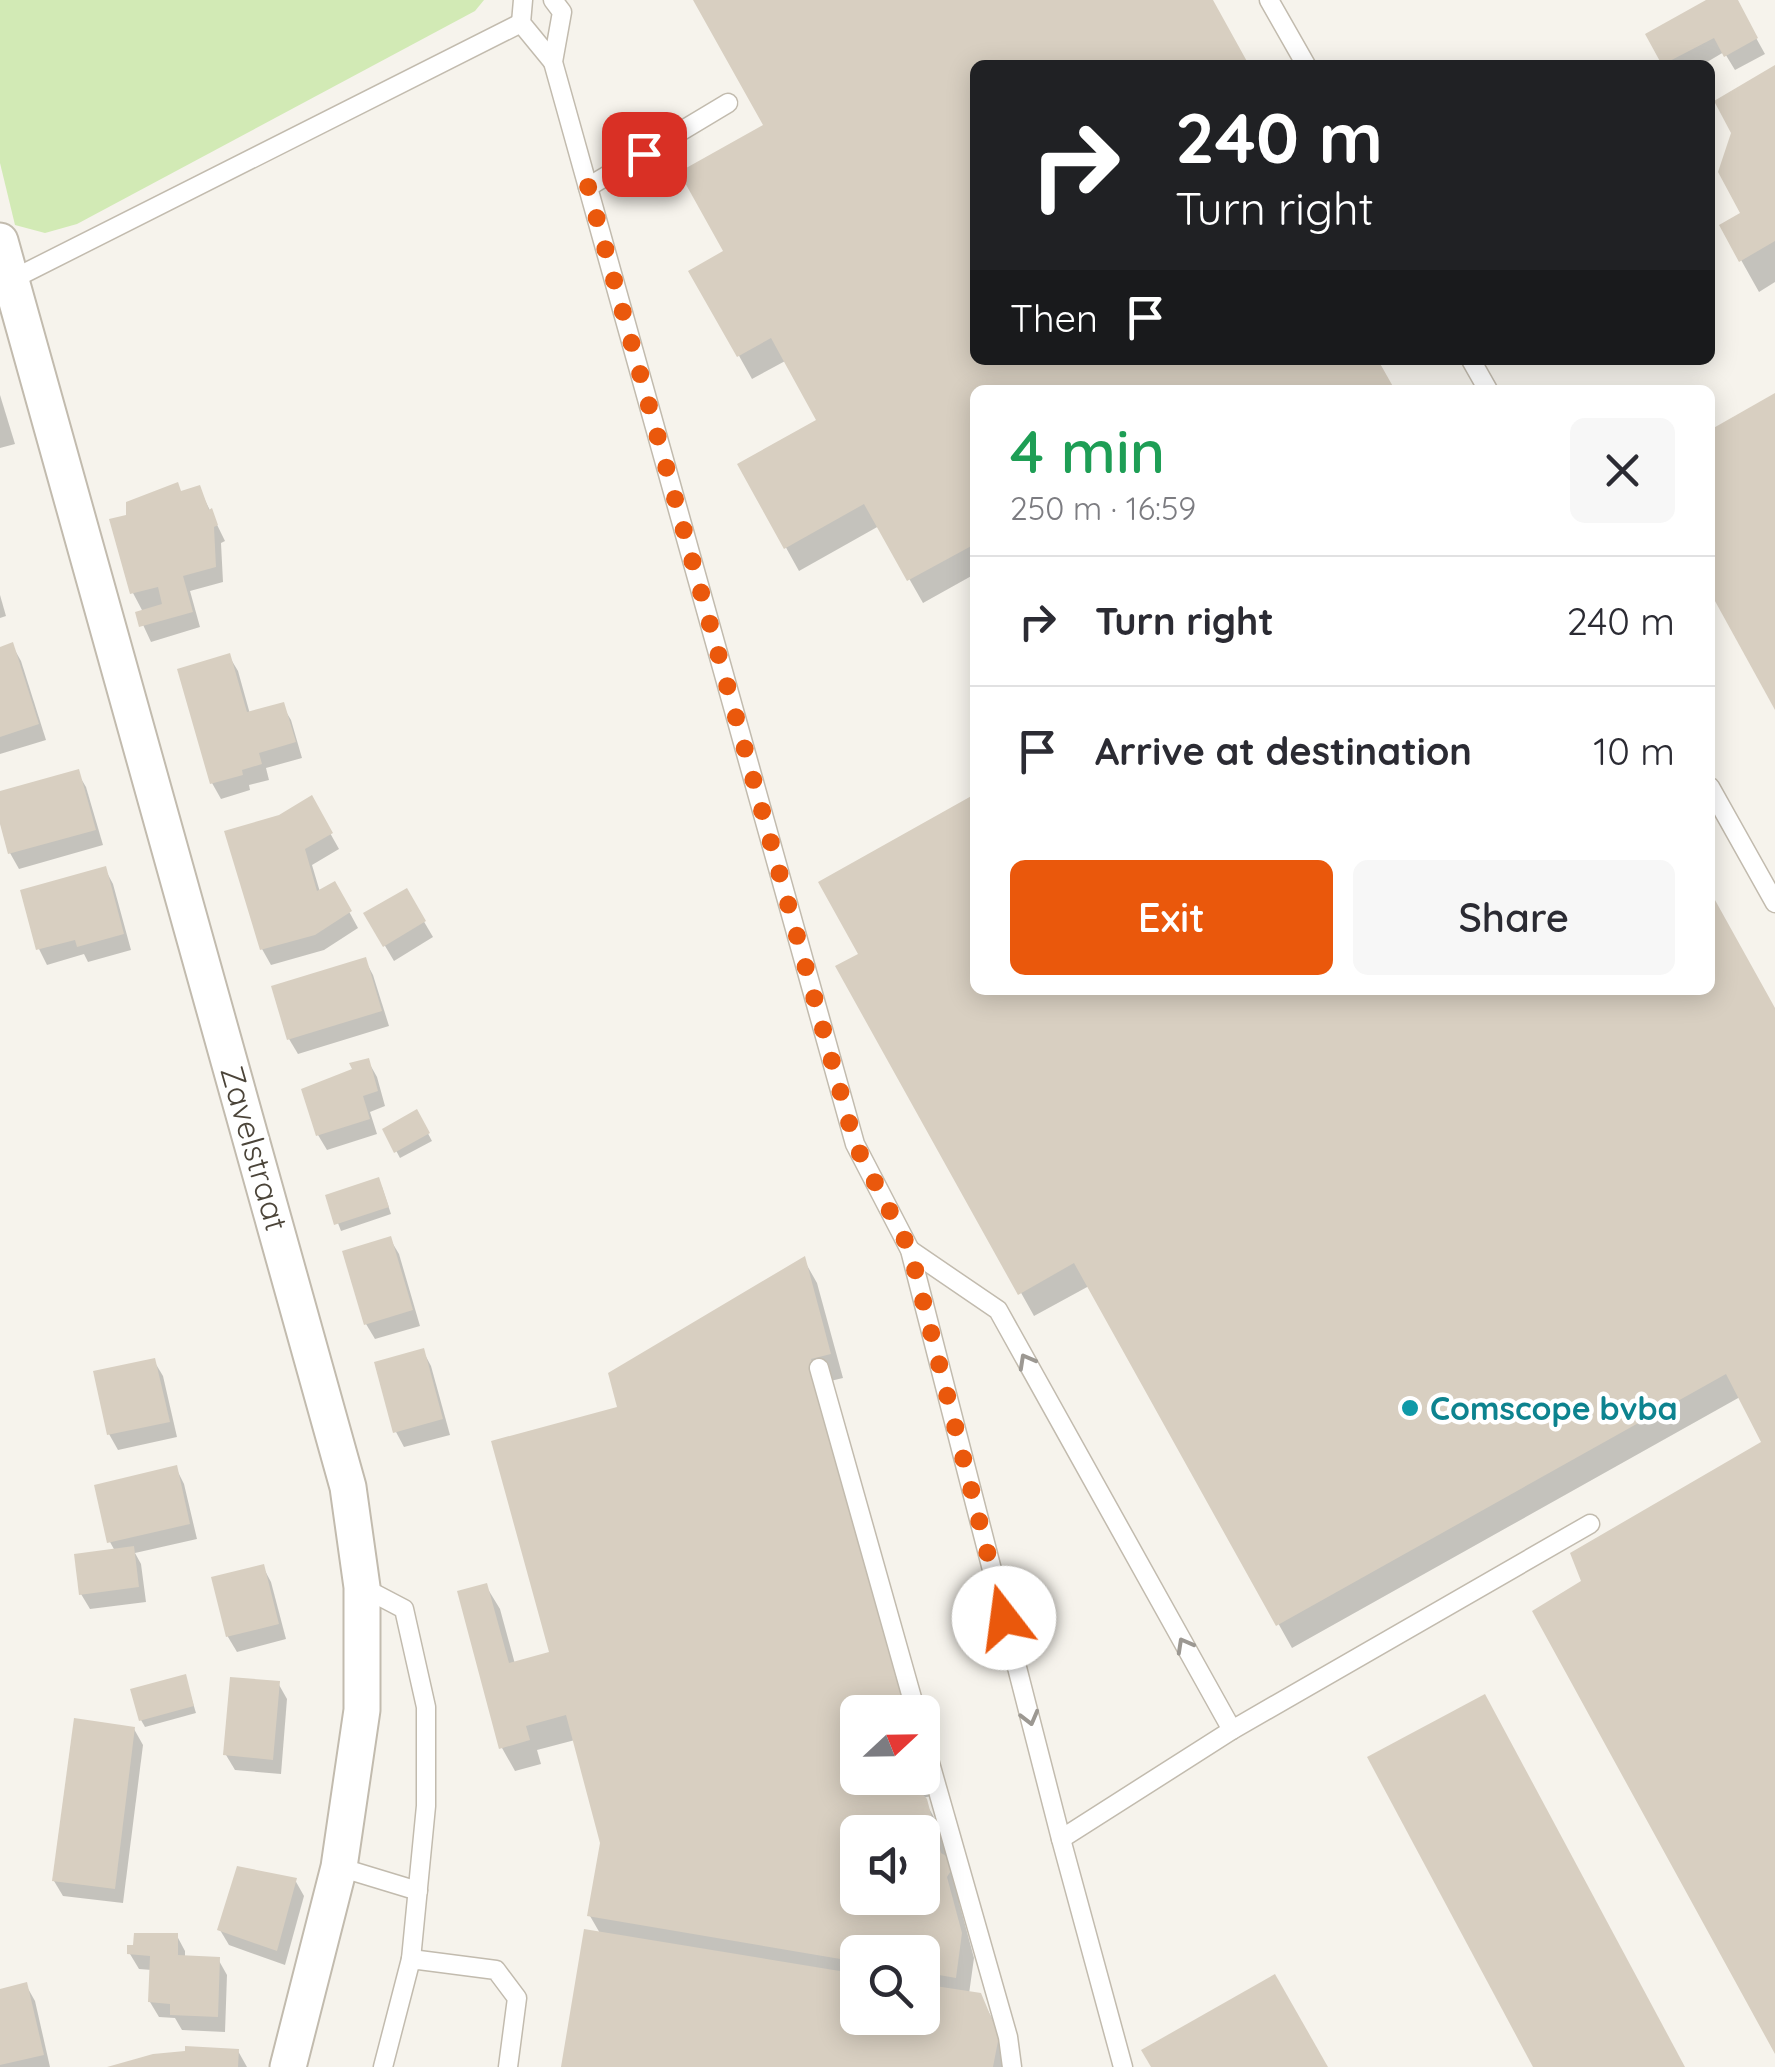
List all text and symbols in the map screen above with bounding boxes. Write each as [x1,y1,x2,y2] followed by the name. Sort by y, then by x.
[1175,93,1383,181] text: 240 m
[1010,100,1140,230] icon: right
[602,112,687,197] pin
[617,127,672,182] icon: arrive
[1175,180,1374,236] text: Turn right
[1118,290,1173,345] icon: arrive
[1010,294,1098,342] text: Then
[1010,413,1165,488] text: 4 min
[1570,418,1675,523] button: close
[1010,488,1196,528] text: 250 m · 16:59
[1010,594,1065,649] icon: right
[1095,597,1274,645] text: Turn right
[1567,597,1675,645] text: 240 m
[1010,724,1065,779] icon: arrive
[1095,727,1472,775] text: Arrive at destination
[1593,727,1675,775] text: 10 m
[1010,860,1333,975] button: Exit
[1353,860,1675,975] button: Share
[212,1061,298,1235] street label: Zavelstraat
[1019,1354,1039,1372] one-way arrow
[1430,1388,1678,1428] place label: Comscope bvba
[1399,1397,1421,1419] marker: Comscope bvba
[952,1566,1056,1670] position arrow
[1177,1638,1197,1656] one-way arrow
[840,1695,940,1795] north arrow
[840,1695,940,2035] map controls
[1018,1709,1039,1726] one-way arrow
[840,1815,940,1915] button: sound
[840,1935,940,2035] button: search

